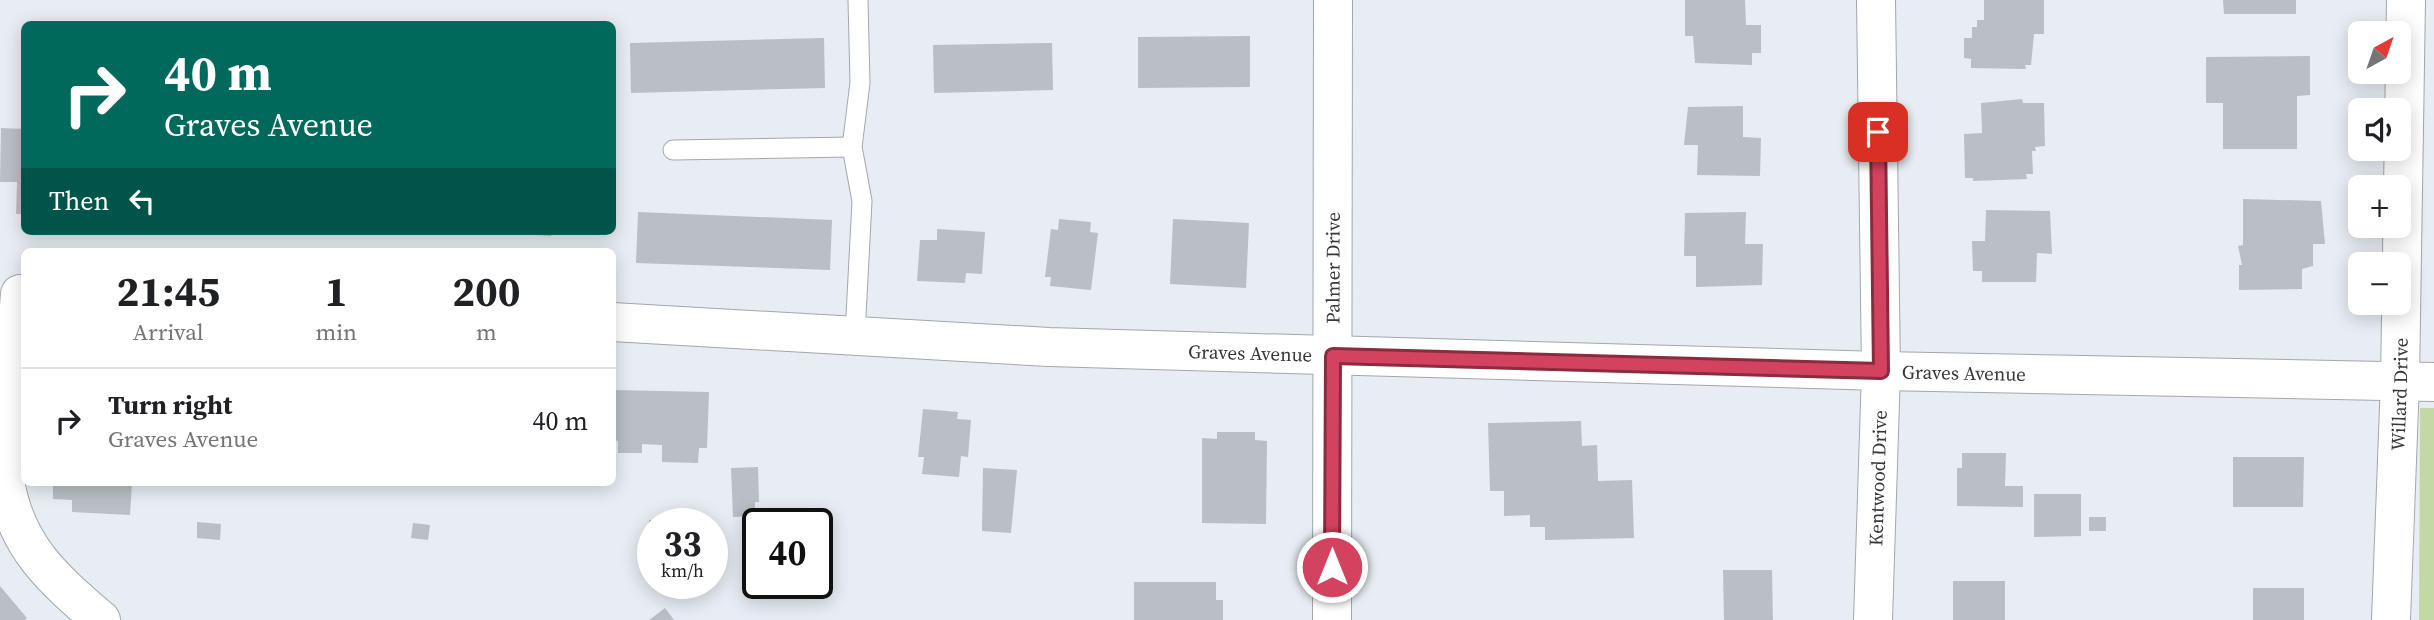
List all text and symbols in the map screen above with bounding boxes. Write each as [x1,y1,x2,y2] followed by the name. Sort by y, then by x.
[2348,21,2412,84] north arrow
[2348,21,2411,315] map controls
[164,39,272,106] text: 40 m
[49,49,140,140] icon: right
[2348,98,2411,161] button: sound
[1848,102,1908,162] pin
[164,103,373,147] text: Graves Avenue
[1859,113,1897,151] icon: arrive
[2348,175,2411,238] button: +
[123,182,161,220] icon: left
[49,183,109,219] text: Then
[1319,212,1346,324] street label: Palmer Drive
[2348,252,2411,315] button: −
[116,262,220,320] text: 21:45
[325,262,348,320] text: 1
[452,262,521,320] text: 200
[133,316,204,348] text: Arrival
[315,316,357,348] text: min
[476,316,497,348] text: m
[2384,337,2414,451] street label: Willard Drive
[1188,338,1313,368] street label: Graves Avenue
[1902,358,2026,387] street label: Graves Avenue
[108,387,232,423] text: Turn right
[49,402,87,440] icon: right
[533,403,588,439] text: 40 m
[1862,410,1893,546] street label: Kentwood Drive
[108,423,258,455] text: Graves Avenue
[742,508,833,599] speed limit sign: 40
[664,520,701,568] text: 33
[1295,530,1369,604] position arrow
[661,558,704,583] text: km/h

